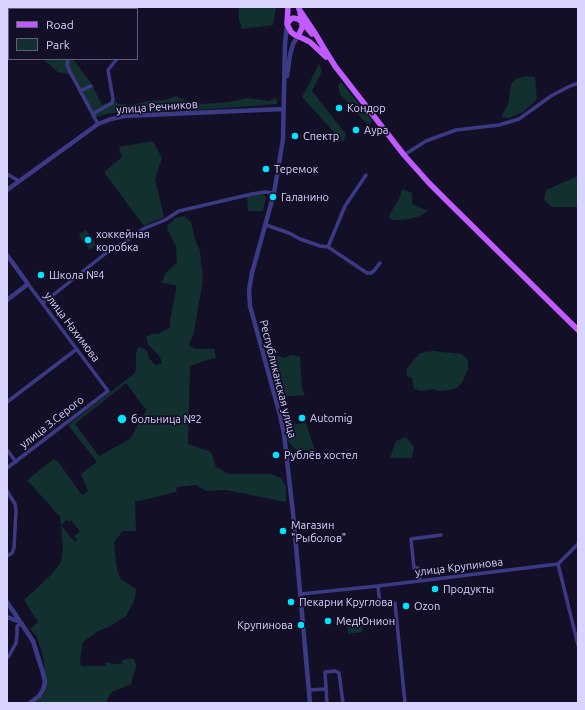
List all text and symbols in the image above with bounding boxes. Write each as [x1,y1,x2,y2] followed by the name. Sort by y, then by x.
[8,8,138,60] legend
[46,18,74,31] text: Road
[46,38,70,51] text: Park
[116,98,198,116] street label: улица Речников
[347,101,386,115] place label: Кондор
[334,103,344,113] marker: Кондор
[364,123,389,137] place label: Аура
[351,125,361,135] marker: Аура
[303,129,339,143] place label: Спектр
[290,131,300,141] marker: Спектр
[274,162,318,176] place label: Теремок
[261,164,271,174] marker: Теремок
[281,190,329,204] place label: Галанино
[268,192,278,202] marker: Галанино
[96,227,150,253] place label: хоккейная коробка
[83,235,93,245] marker: хоккейная коробка
[49,268,104,282] place label: Школа №4
[36,270,46,280] marker: Школа №4
[41,289,103,365] street label: улица Нахимова
[257,319,299,439] street label: Республиканская улица
[17,393,87,451] street label: улица З.Серого
[310,411,353,425] place label: Automig
[131,412,202,426] place label: больница №2
[116,413,128,425] marker: больница №2
[297,413,307,423] marker: Automig
[284,448,358,462] place label: Рублёв хостел
[271,450,281,460] marker: Рублёв хостел
[291,518,346,544] place label: Магазин "Рыболов"
[278,526,288,536] marker: Магазин "Рыболов"
[414,555,504,579] street label: улица Крупинова
[443,582,494,596] place label: Продукты
[430,584,440,594] marker: Продукты
[299,595,393,609] place label: Пекарни Круглова
[286,597,296,607] marker: Пекарни Круглова
[414,599,440,613] place label: Ozon
[401,601,411,611] marker: Ozon
[336,614,395,628] place label: МедЮнион
[323,616,333,626] marker: МедЮнион
[237,618,293,632] place label: Крупинова
[296,620,306,630] marker: Крупинова

